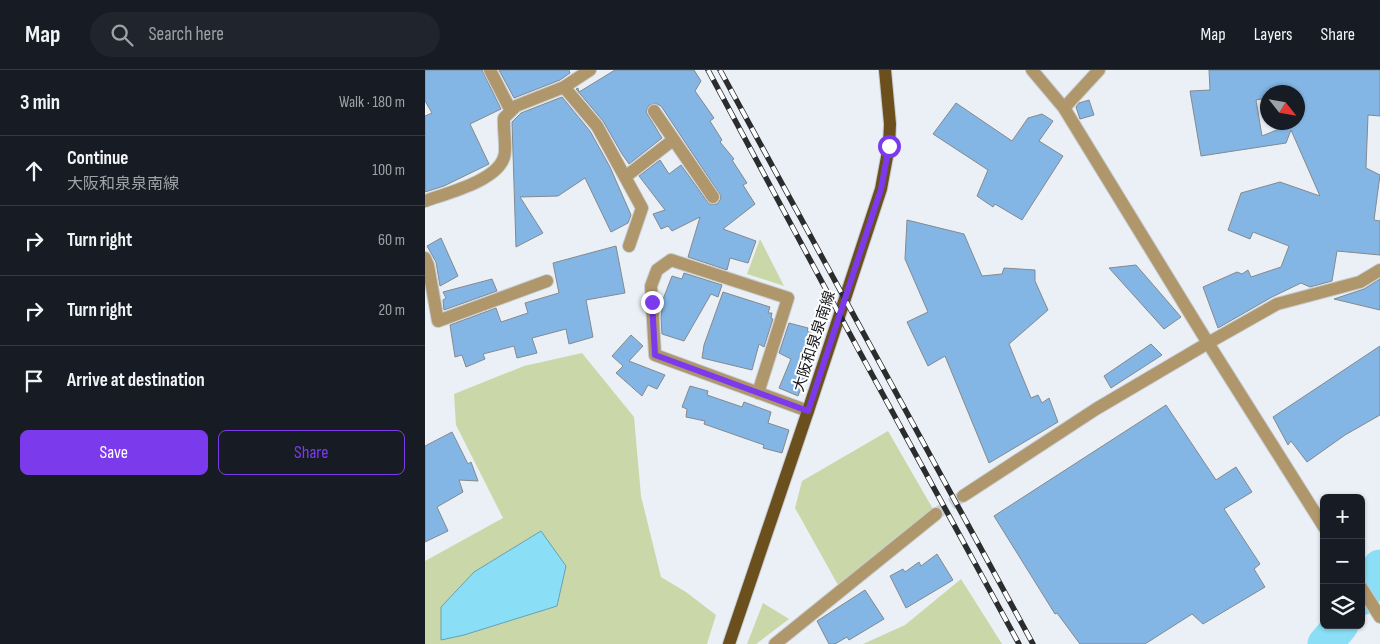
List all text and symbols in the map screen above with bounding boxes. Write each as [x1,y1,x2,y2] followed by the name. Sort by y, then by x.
[90,12,440,57] search box
[25,20,60,49] text: Map
[108,21,136,49] icon: search
[148,23,224,46] text: Search here
[1201,24,1226,45] text: Map
[1254,24,1293,45] text: Layers
[1321,24,1355,45] text: Share
[1260,85,1305,130] north arrow
[20,90,60,115] text: 3 min
[339,93,405,112] text: Walk · 180 m
[878,135,901,158] route start
[67,147,128,170] text: Continue
[20,157,48,185] icon: ahead
[372,161,405,180] text: 100 m
[67,175,179,194] text: 大阪和泉泉南線
[20,227,48,255] icon: right
[67,229,132,252] text: Turn right
[378,231,405,250] text: 60 m
[789,288,840,394] street label: 大阪和泉泉南線
[641,291,664,314] route end
[20,297,48,325] icon: right
[67,299,132,322] text: Turn right
[378,301,405,320] text: 20 m
[20,367,48,395] icon: arrive
[67,369,205,392] text: Arrive at destination
[20,430,208,475] button: Save
[218,430,405,475] button: Share
[1320,494,1365,629] map controls
[1320,494,1365,539] button: +
[1320,539,1365,584] button: −
[1320,584,1365,629] button: layers

